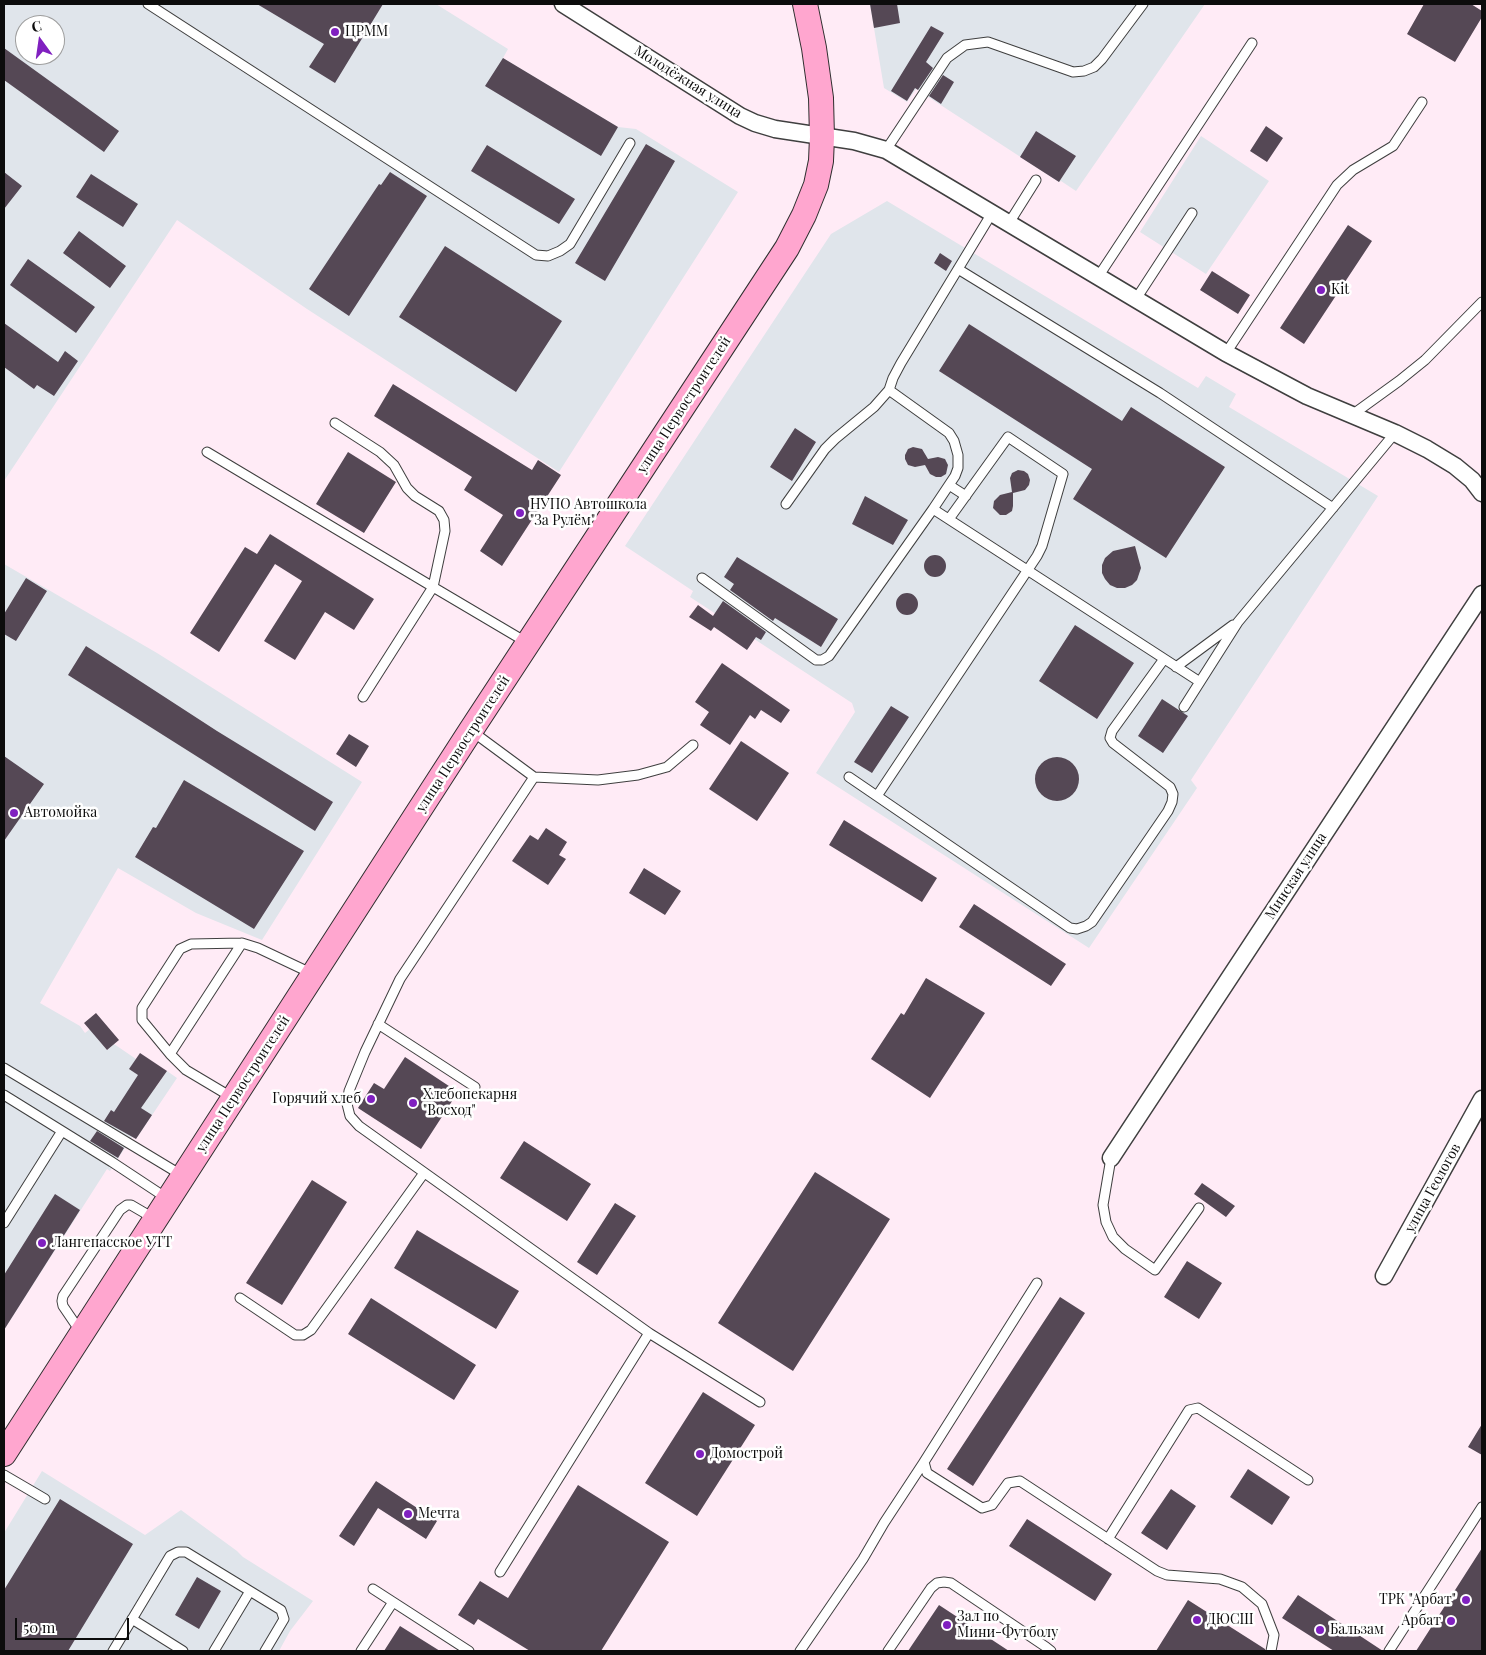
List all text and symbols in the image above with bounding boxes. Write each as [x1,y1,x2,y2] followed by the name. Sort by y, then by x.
[15,15,65,65] north arrow
[29,16,44,36] text: С
[345,24,388,40] place label: ЦРММ
[329,26,341,38] marker: ЦРММ
[631,42,745,122] street label: Молодёжная улица
[1331,282,1349,298] place label: Kit
[1315,284,1327,296] marker: Kit
[634,334,734,476] street label: улица Первостроителей
[530,497,647,530] place label: НУПО Автошкола "За Рулём"
[514,507,526,519] marker: НУПО Автошкола "За Рулём"
[413,673,513,815] street label: улица Первостроителей
[24,805,97,821] place label: Автомойка
[8,807,20,819] marker: Автомойка
[1262,829,1330,923] street label: Минская улица
[193,1013,293,1155] street label: улица Первостроителей
[423,1087,517,1120] place label: Хлебопекарня "Восход"
[272,1091,361,1107] place label: Горячий хлеб
[365,1093,377,1105] marker: Горячий хлеб
[407,1097,419,1109] marker: Хлебопекарня "Восход"
[1402,1141,1464,1235] street label: улица Геологов
[52,1235,172,1251] place label: Лангепасское УТТ
[36,1237,48,1249] marker: Лангепасское УТТ
[710,1446,783,1462] place label: Домострой
[694,1448,706,1460] marker: Домострой
[418,1506,460,1522] place label: Мечта
[402,1508,414,1520] marker: Мечта
[1379,1592,1456,1608] place label: ТРК "Арбат"
[1460,1594,1472,1606] marker: ТРК "Арбат"
[18,1608,131,1640] scale bar
[957,1609,1058,1641] place label: Зал по Мини-Футболу
[1207,1612,1254,1628] place label: ДЮСШ
[1401,1613,1441,1629] place label: Арбат
[1191,1614,1203,1626] marker: ДЮСШ
[1445,1615,1457,1627] marker: Арбат
[23,1617,55,1637] text: 50 m
[941,1619,953,1631] marker: Зал по Мини-Футболу
[1330,1622,1384,1638] place label: Бальзам
[1314,1624,1326,1636] marker: Бальзам

